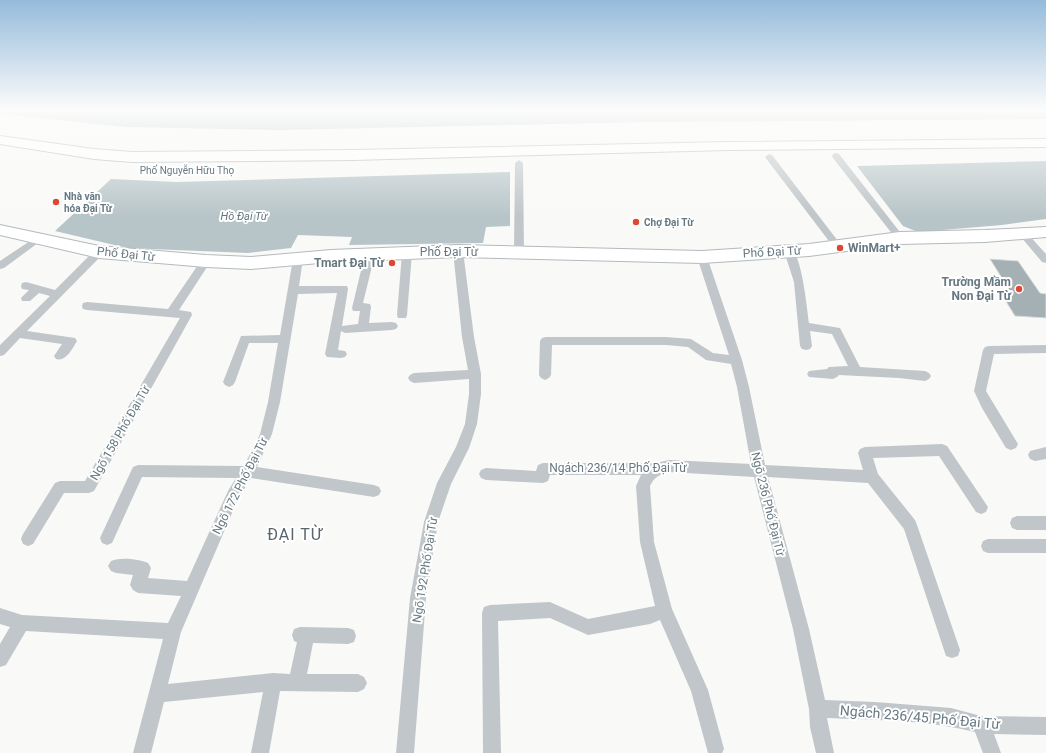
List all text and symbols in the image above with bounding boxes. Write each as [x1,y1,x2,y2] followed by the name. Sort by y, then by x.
[140,164,235,177] street label: Phố Nguyễn Hữu Thọ
[64,191,113,215] place label: Nhà văn hóa Đại Từ
[51,197,61,207] marker: Nhà văn hóa Đại Từ
[221,210,269,223] water label: Hồ Đại Từ
[631,217,641,227] marker: Chợ Đại Từ
[644,217,694,229] place label: Chợ Đại Từ
[848,241,901,255] place label: WinMart+
[743,243,802,261] street label: Phố Đại Từ
[835,243,845,253] marker: WinMart+
[96,244,156,264] street label: Phố Đại Từ
[420,245,479,259] street label: Phố Đại Từ
[314,256,385,270] place label: Tmart Đại Từ
[387,258,397,268] marker: Tmart Đại Từ
[941,275,1012,303] place label: Trường Mầm Non Đại Từ
[1014,284,1024,294] marker: Trường Mầm Non Đại Từ
[87,383,153,483] street label: Ngõ 158 Phố Đại Từ
[210,435,271,537] street label: Ngõ 172 Phố Đại Từ
[748,451,788,558] street label: Ngõ 236 Phố Đại Từ
[549,461,687,475] street label: Ngách 236/14 Phố Đại Từ
[410,516,440,624] street label: Ngõ 192 Phố Đại Từ
[267,524,324,544] district label: ĐẠI TỪ
[839,702,1001,732] street label: Ngách 236/45 Phố Đại Từ

